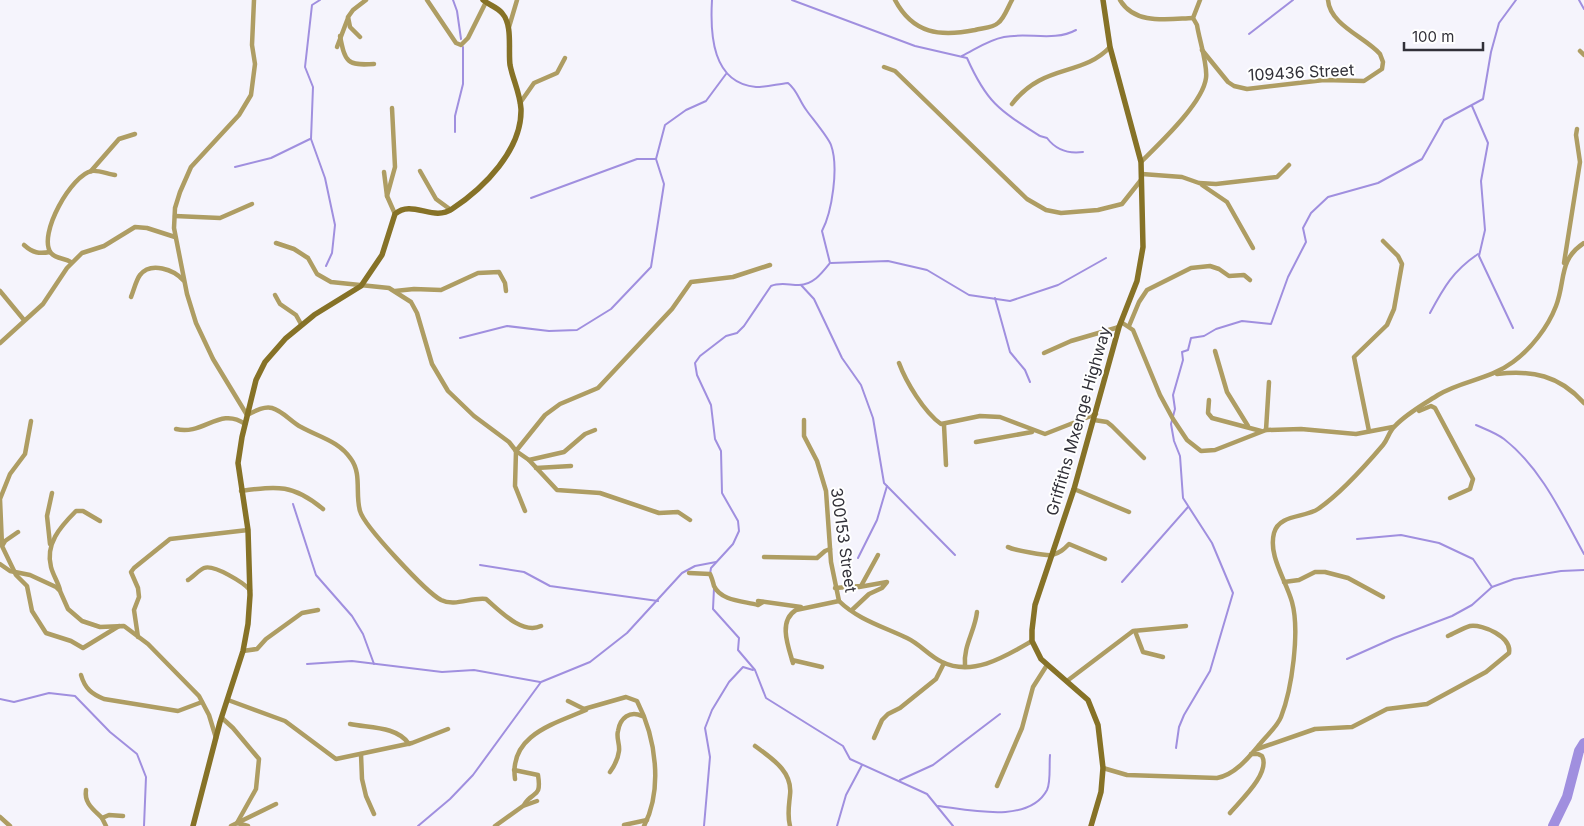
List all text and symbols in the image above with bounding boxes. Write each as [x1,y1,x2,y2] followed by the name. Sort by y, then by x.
[1404,20,1483,52] scale bar
[1412,27,1454,46] text: 100 m
[1247,59,1355,85] street label: 109436 Street
[1041,324,1115,518] street label: Griffiths Mxenge Highway
[827,486,861,594] street label: 300153 Street

